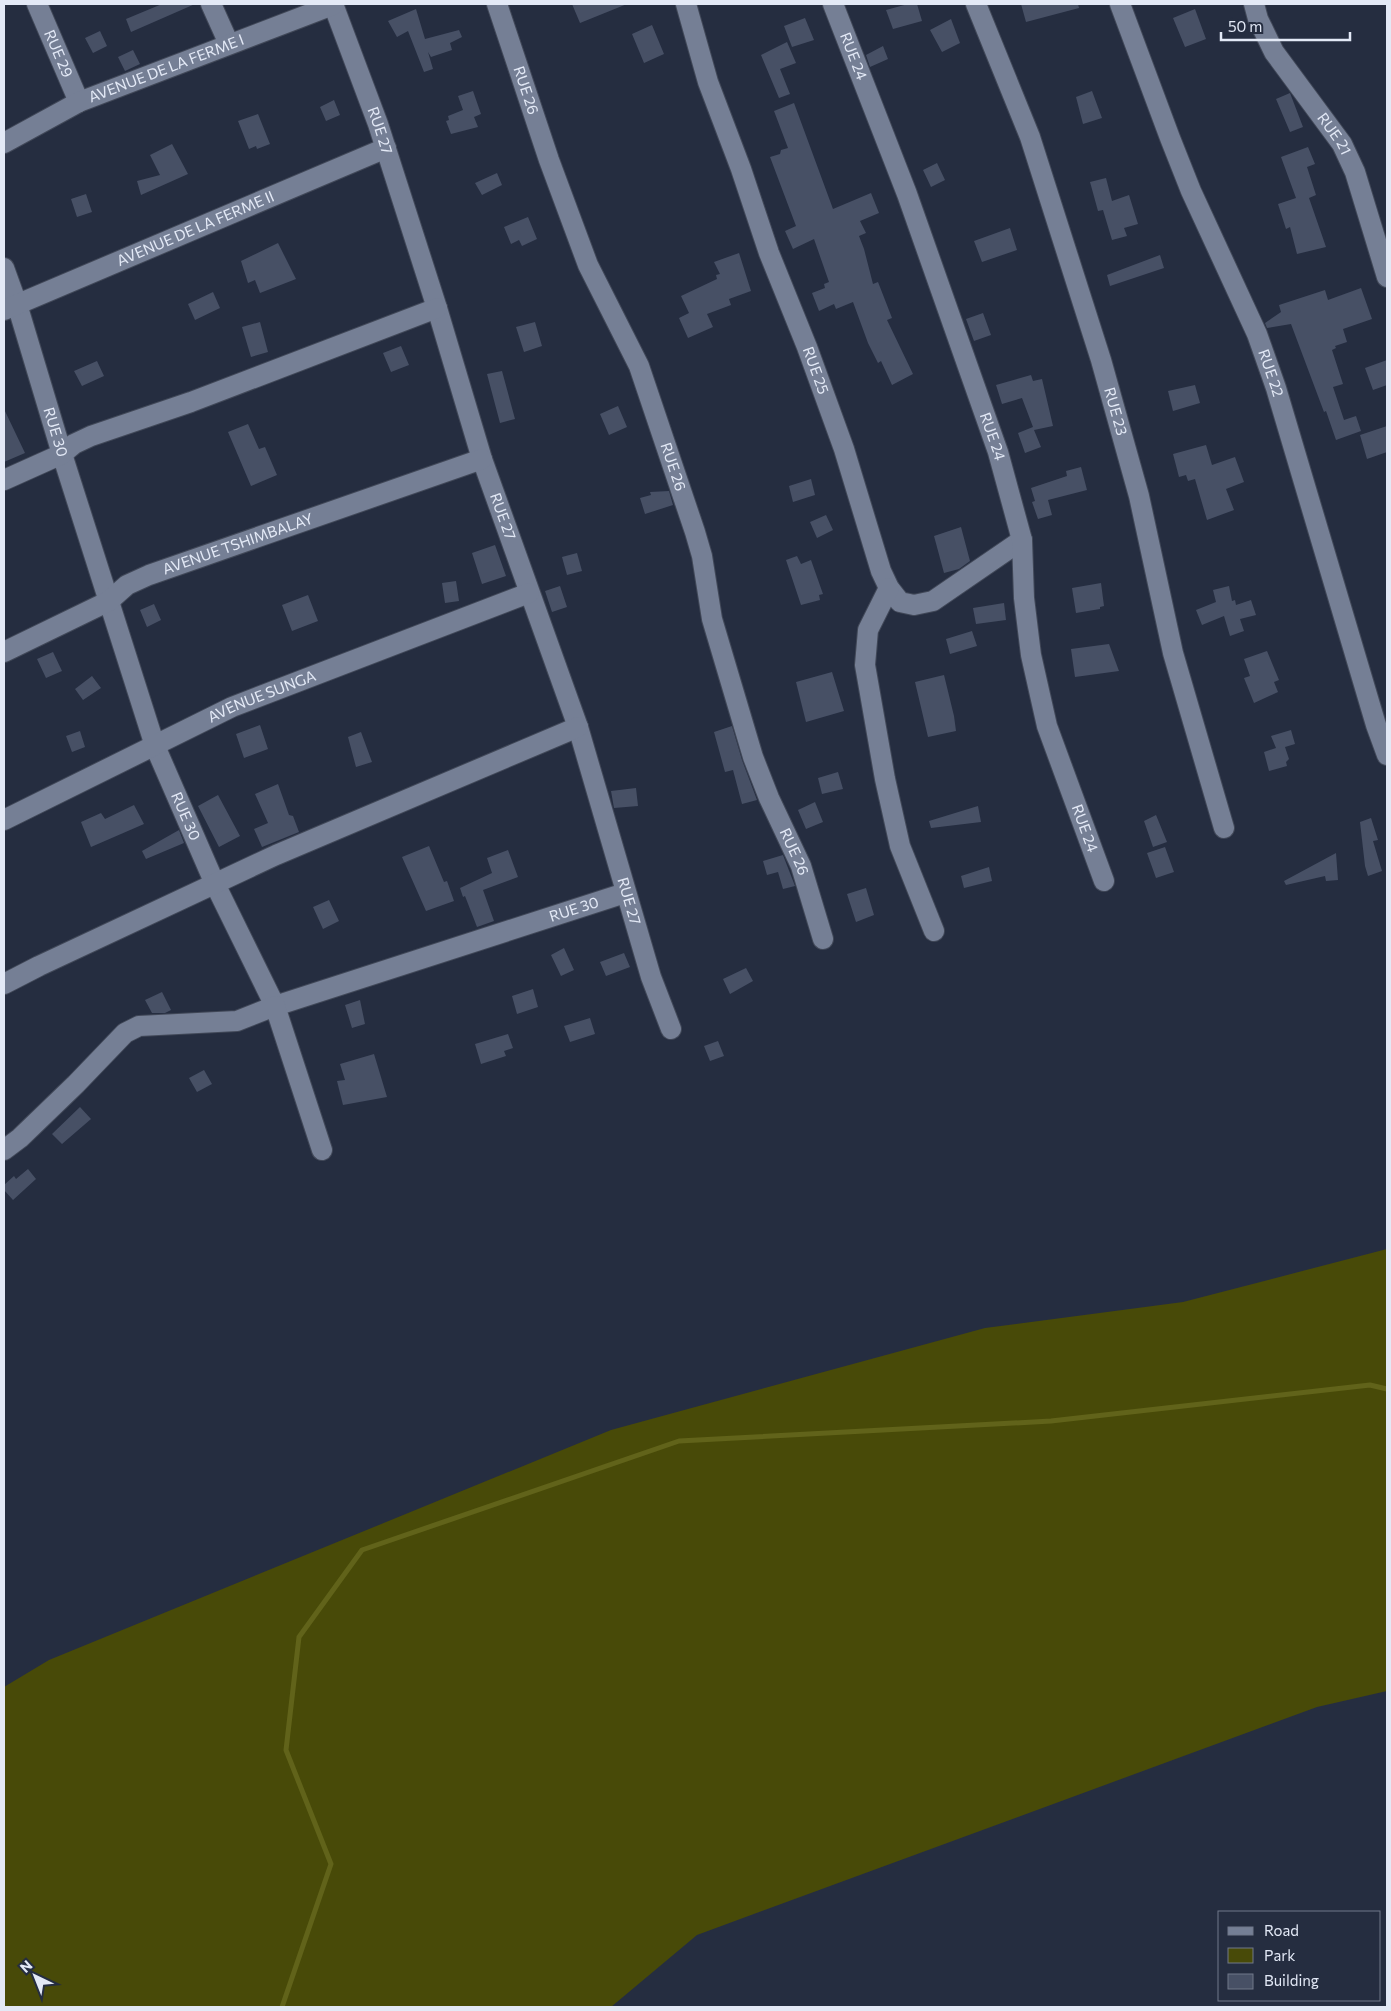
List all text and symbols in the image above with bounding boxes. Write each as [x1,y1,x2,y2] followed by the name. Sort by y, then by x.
[1221,10,1350,42] scale bar
[1228,17,1262,35] text: 50 m
[41,27,77,80] street label: RUE 29
[837,29,872,82] street label: RUE 24
[86,30,246,106] street label: AVENUE DE LA FERME I
[510,64,543,117] street label: RUE 26
[364,104,397,156] street label: RUE 27
[1314,109,1356,157] street label: RUE 21
[114,187,277,269] street label: AVENUE DE LA FERME II
[800,344,833,396] street label: RUE 25
[1255,347,1288,399] street label: RUE 22
[1101,385,1132,437] street label: RUE 23
[40,405,72,459] street label: RUE 30
[977,410,1010,462] street label: RUE 24
[657,440,690,493] street label: RUE 26
[487,490,520,542] street label: RUE 27
[160,509,315,578] street label: AVENUE TSHIMBALAY
[204,666,318,726] street label: AVENUE SUNGA
[168,789,205,843] street label: RUE 30
[1069,802,1103,854] street label: RUE 24
[776,825,813,877] street label: RUE 26
[614,875,645,927] street label: RUE 27
[547,892,601,925] street label: RUE 30
[1218,1911,1381,2001] legend
[1264,1921,1299,1939] text: Road
[1264,1946,1295,1964] text: Park
[10,1951,60,2001] north arrow
[16,1956,35,1976] text: N
[1264,1971,1319,1989] text: Building

